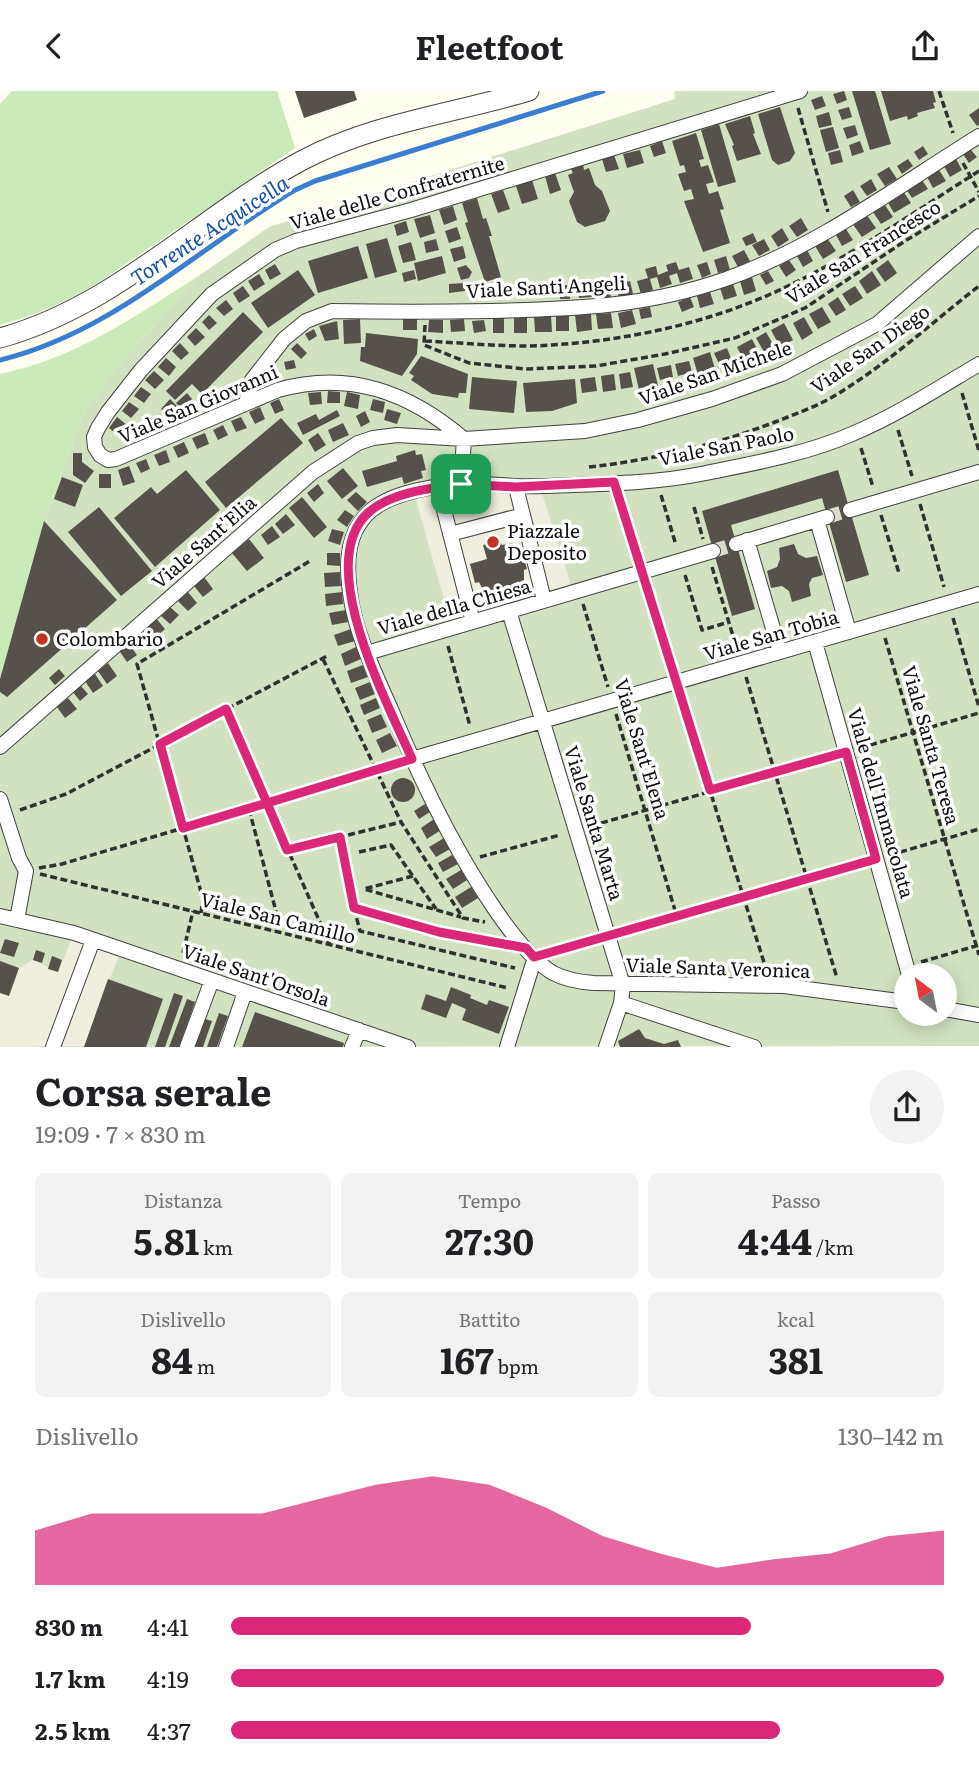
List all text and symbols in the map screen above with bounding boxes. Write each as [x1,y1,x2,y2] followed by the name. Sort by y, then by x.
[415,22,564,70] text: Fleetfoot
[35,27,73,65] icon: back
[906,27,944,65] icon: share
[286,148,508,236] street label: Viale delle Confraternite
[124,166,294,292] water label: Torrente Acquicella
[779,192,946,310] street label: Viale San Francesco
[465,268,627,304] street label: Viale Santi Angeli
[804,297,935,400] street label: Viale San Diego
[634,333,795,411] street label: Viale San Michele
[113,357,282,449] street label: Viale San Giovanni
[656,418,796,472] street label: Viale San Paolo
[431,454,491,514] pin
[442,465,480,503] icon: arrive
[145,487,262,595] street label: Viale Sant'Elia
[507,516,587,566] place label: Piazzale Deposito
[485,534,501,550] marker: Piazzale Deposito
[374,571,534,641] street label: Viale della Chiesa
[700,601,842,667] street label: Viale San Tobia
[56,624,163,652] place label: Colombario
[34,631,50,647] marker: Colombario
[896,662,968,828] street label: Viale Santa Teresa
[608,675,678,823] street label: Viale Sant'Elena
[841,704,923,902] street label: Viale dell'Immacolata
[558,742,632,904] street label: Viale Santa Marta
[198,884,359,950] street label: Viale San Camillo
[179,936,335,1013] street label: Viale Sant'Orsola
[625,950,812,984] street label: Viale Santa Veronica
[894,963,957,1025] north arrow
[894,963,957,1026] map controls
[35,1061,272,1118] text: Corsa serale
[870,1070,944,1144] button: share
[35,1116,206,1150] text: 19:09 · 7 × 830 m
[144,1186,223,1214] text: Distanza
[458,1186,521,1214] text: Tempo
[771,1186,821,1214] text: Passo
[133,1214,199,1266] text: 5.81
[445,1214,534,1266] text: 27:30
[738,1214,812,1266] text: 4:44
[199,1233,233,1261] text: km
[812,1233,854,1261] text: /km
[140,1305,226,1333] text: Dislivello
[458,1305,521,1333] text: Battito
[777,1305,815,1333] text: kcal
[151,1333,193,1385] text: 84
[440,1333,494,1385] text: 167
[769,1333,823,1385] text: 381
[193,1352,215,1380] text: m
[494,1352,539,1380] text: bpm
[35,1418,139,1452] text: Dislivello
[838,1418,944,1452] text: 130–142 m
[35,1609,103,1643] text: 830 m
[147,1609,189,1643] text: 4:41
[35,1661,106,1695] text: 1.7 km
[147,1661,189,1695] text: 4:19
[35,1713,110,1747] text: 2.5 km
[147,1713,191,1747] text: 4:37

